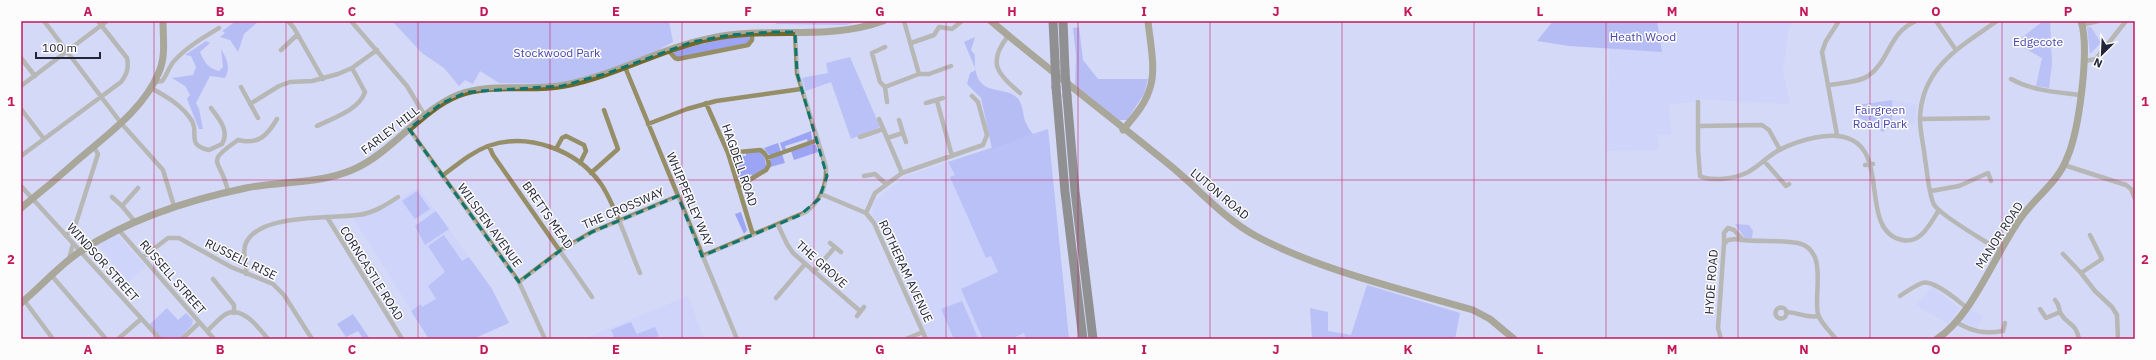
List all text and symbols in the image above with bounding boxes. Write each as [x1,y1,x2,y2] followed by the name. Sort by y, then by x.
[84,3,93,20] text: A
[216,3,225,20] text: B
[348,3,357,20] text: C
[479,3,489,20] text: D
[612,3,620,20] text: E
[744,3,752,20] text: F
[875,3,885,20] text: G
[1007,3,1017,20] text: H
[1141,3,1147,20] text: I
[1272,3,1280,20] text: J
[1403,3,1413,20] text: K
[1537,3,1544,20] text: L
[1667,3,1677,20] text: M
[1799,3,1809,20] text: N
[1931,3,1941,20] text: O
[2064,3,2073,20] text: P
[1610,29,1676,44] park label: Heath Wood
[36,34,100,60] scale bar
[2013,34,2063,49] park label: Edgecote
[2082,34,2122,74] north arrow
[42,40,77,55] text: 100 m
[514,45,601,60] park label: Stockwood Park
[2091,55,2104,71] text: N
[7,93,15,110] text: 1
[2141,93,2149,110] text: 1
[1853,102,1908,131] park label: Fairgreen Road Park
[358,103,422,157] street label: FARLEY HILL
[719,122,761,208] street label: HAGDELL ROAD
[663,150,717,248] street label: WHIPPERLEY WAY
[1188,165,1252,223] street label: LUTON ROAD
[519,178,577,252] street label: BRETTS MEAD
[455,180,525,270] street label: WILSDEN AVENUE
[580,184,666,232] street label: THE CROSSWAY
[1972,199,2026,271] street label: MANOR ROAD
[876,217,936,325] street label: ROTHERAM AVENUE
[64,220,142,304] street label: WINDSOR STREET
[337,223,407,323] street label: CORNCASTLE ROAD
[203,235,279,283] street label: RUSSELL RISE
[137,237,209,317] street label: RUSSELL STREET
[793,237,851,291] street label: THE GROVE
[1701,249,1721,315] street label: HYDE ROAD
[7,251,15,268] text: 2
[2141,251,2149,268] text: 2
[84,341,93,358] text: A
[216,341,225,358] text: B
[348,341,357,358] text: C
[479,341,489,358] text: D
[612,341,620,358] text: E
[744,341,752,358] text: F
[875,341,885,358] text: G
[1007,341,1017,358] text: H
[1141,341,1147,358] text: I
[1272,341,1280,358] text: J
[1403,341,1413,358] text: K
[1537,341,1544,358] text: L
[1667,341,1677,358] text: M
[1799,341,1809,358] text: N
[1931,341,1941,358] text: O
[2064,341,2073,358] text: P

